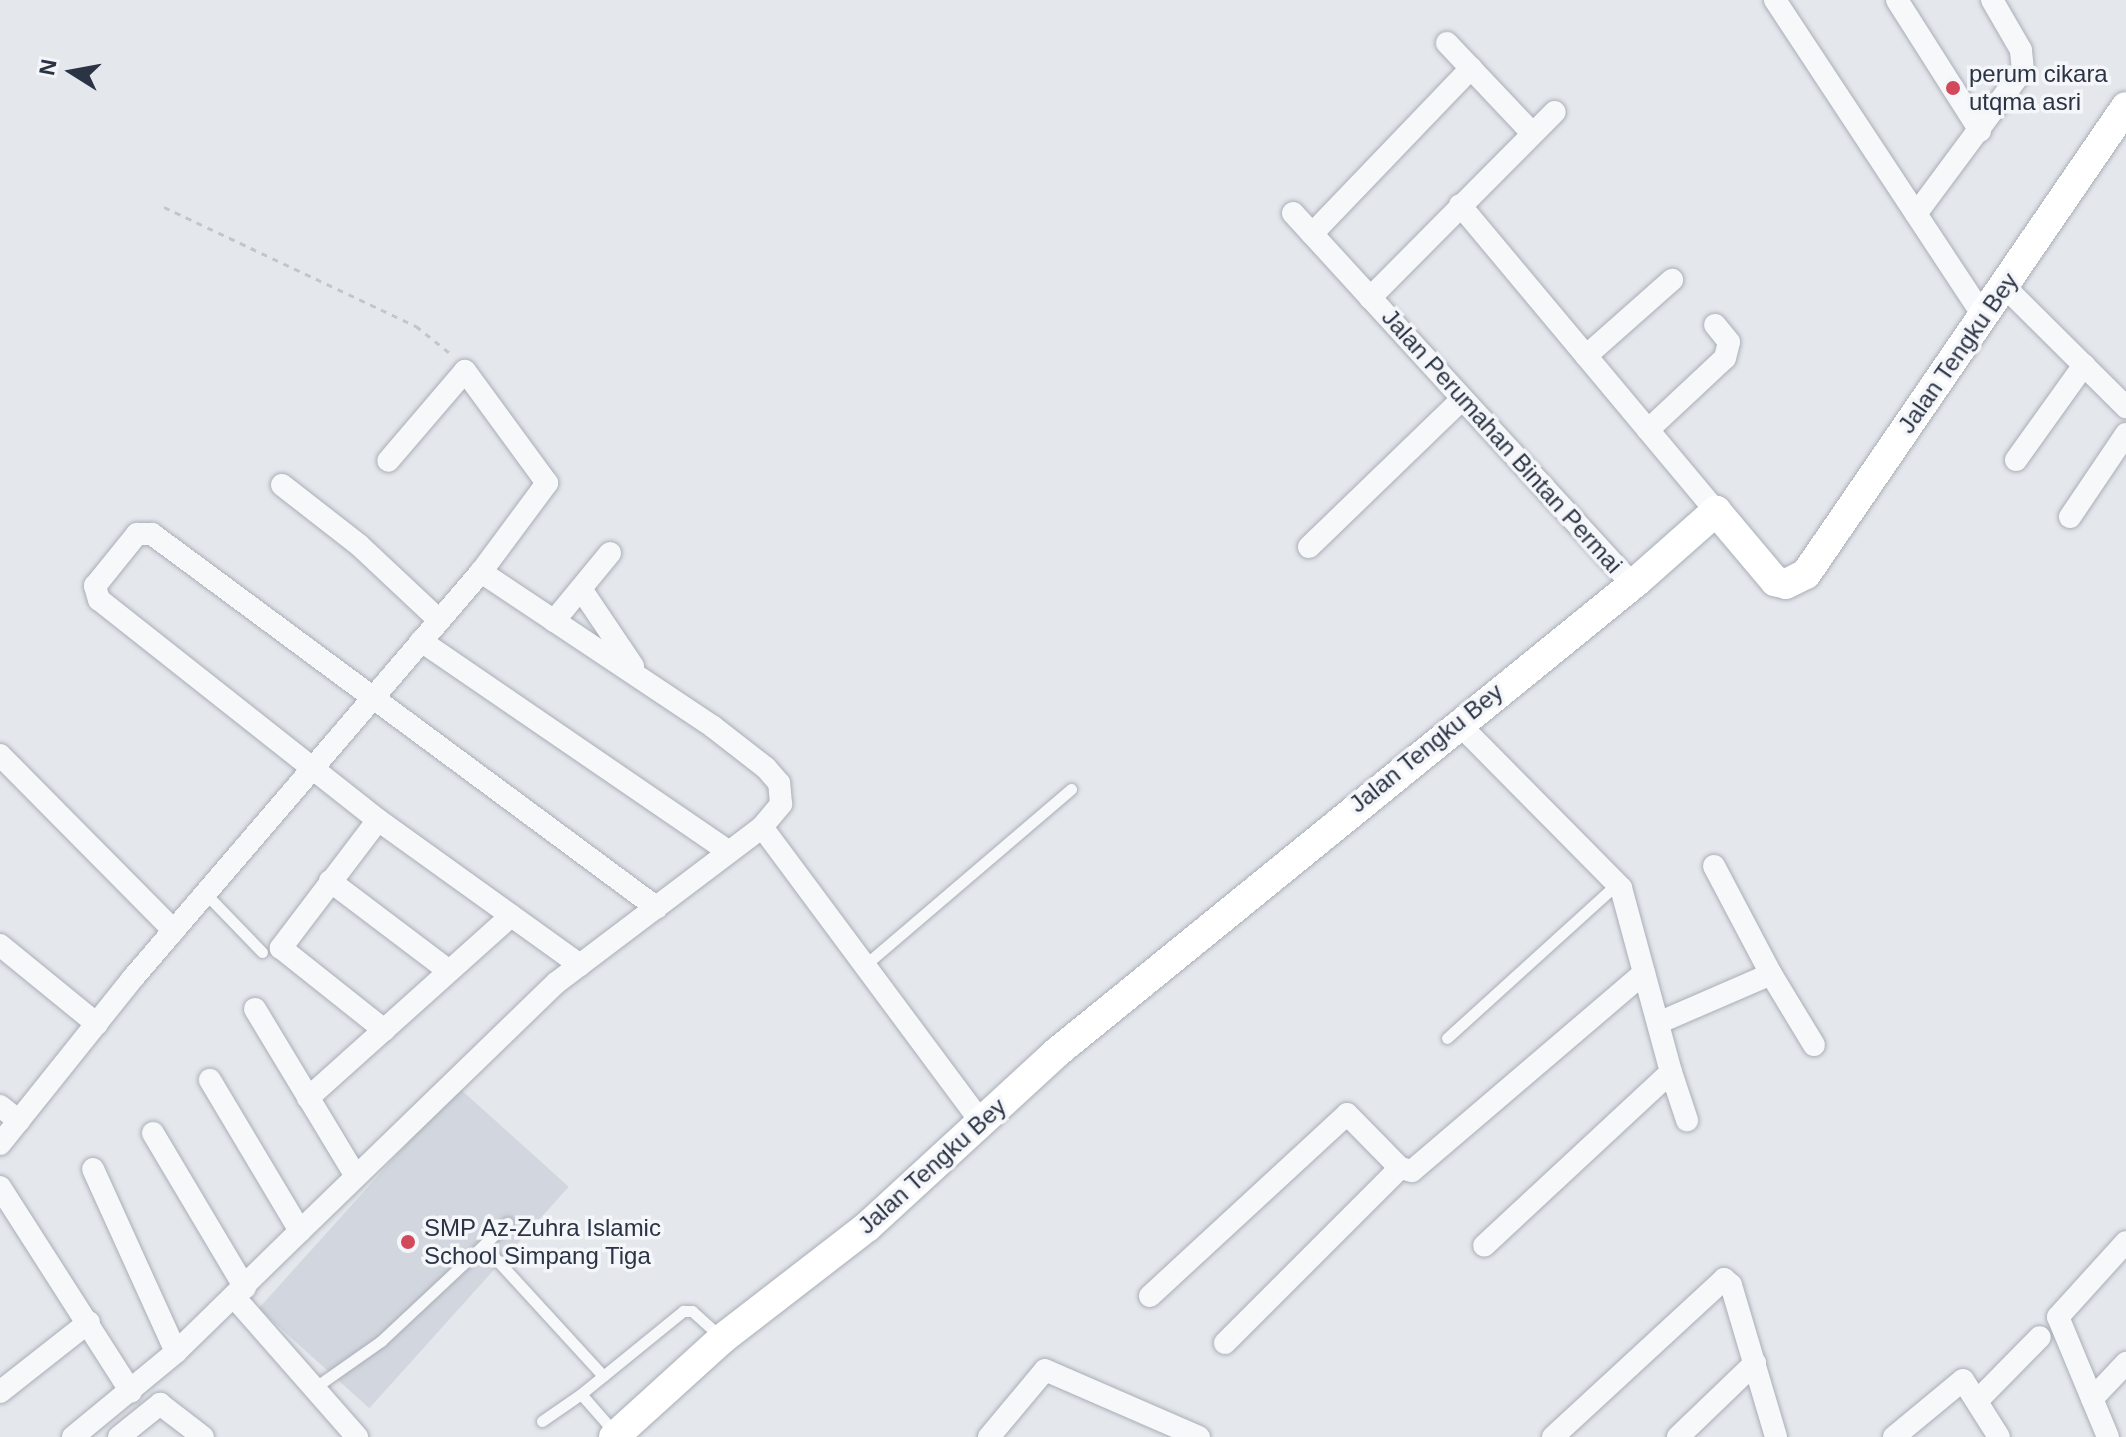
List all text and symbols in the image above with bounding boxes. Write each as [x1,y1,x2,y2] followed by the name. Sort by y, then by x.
[32,32,112,112] north arrow
[34,57,62,78] text: N
[1969,60,2108,116] place label: perum cikara utqma asri
[1944,79,1962,97] marker: perum cikara utqma asri
[1892,267,2024,439] street label: Jalan Tengku Bey
[1376,303,1628,579] street label: Jalan Perumahan Bintan Permai
[1343,677,1509,819] street label: Jalan Tengku Bey
[852,1092,1012,1240] street label: Jalan Tengku Bey
[424,1214,663,1270] place label: SMP Az-Zuhra Islamic School Simpang Tiga
[399,1233,417,1251] marker: SMP Az-Zuhra Islamic School Simpang Tiga

